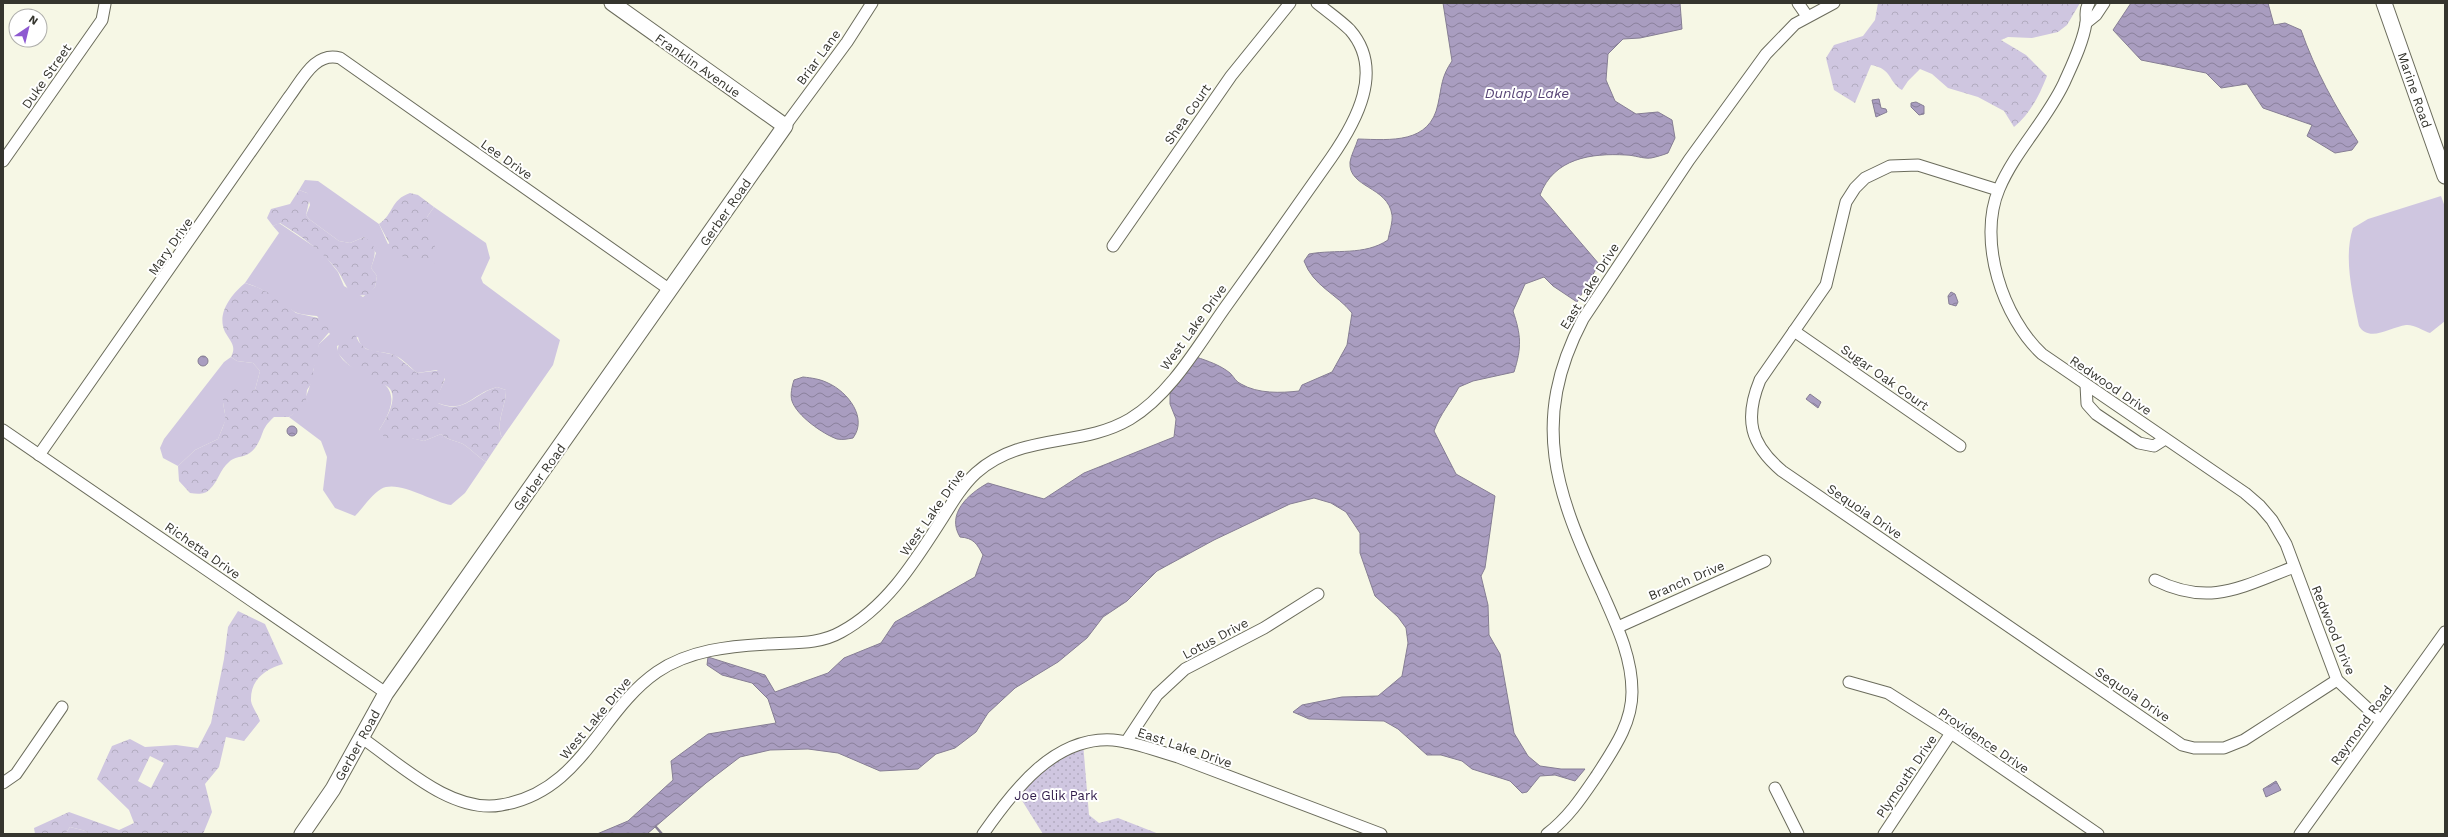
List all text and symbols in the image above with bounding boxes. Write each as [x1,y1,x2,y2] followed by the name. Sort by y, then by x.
[8,8,48,48] north arrow
[26,13,41,28] text: N
[793,27,843,88] street label: Briar Lane
[652,30,743,100] street label: Franklin Avenue
[19,41,75,112] street label: Duke Street
[2395,50,2434,130] street label: Marine Road
[1161,81,1214,147] street label: Shea Court
[1485,85,1569,101] water label: Dunlap Lake
[478,136,535,183] street label: Lee Drive
[697,176,754,249] street label: Gerber Road
[145,215,196,278] street label: Mary Drive
[1557,240,1622,332] street label: East Lake Drive
[1157,281,1230,373] street label: West Lake Drive
[1838,342,1932,414] street label: Sugar Oak Court
[2067,353,2154,418] street label: Redwood Drive
[510,441,569,514] street label: Gerber Road
[897,466,968,559] street label: West Lake Drive
[1824,481,1905,542] street label: Sequoia Drive
[162,519,243,582] street label: Richetta Drive
[1646,558,1726,603] street label: Branch Drive
[2309,583,2358,677] street label: Redwood Drive
[1180,615,1251,662] street label: Lotus Drive
[2092,664,2173,725] street label: Sequoia Drive
[557,674,634,763] street label: West Lake Drive
[2327,683,2395,768] street label: Raymond Road
[1935,704,2032,776] street label: Providence Drive
[332,707,383,783] street label: Gerber Road
[1136,724,1234,771] street label: East Lake Drive
[1873,732,1940,821] street label: Plymouth Drive
[1014,788,1098,803] park label: Joe Glik Park

